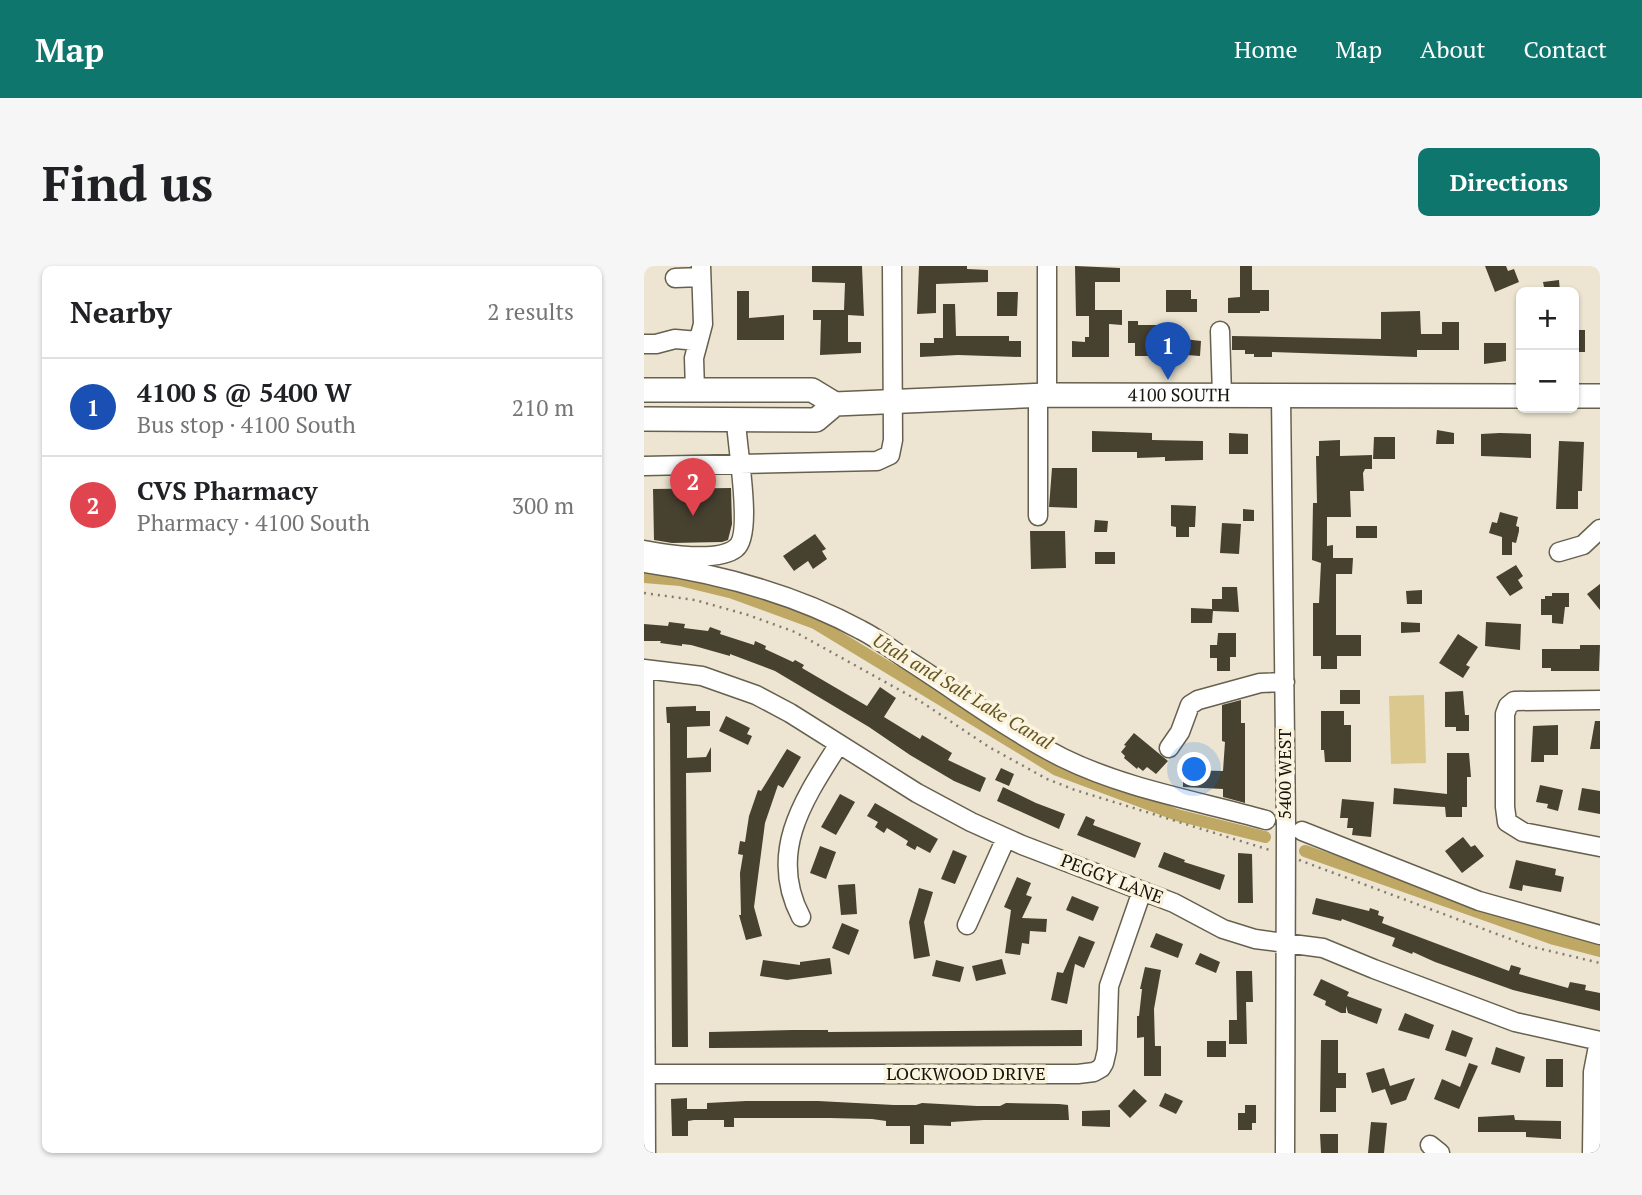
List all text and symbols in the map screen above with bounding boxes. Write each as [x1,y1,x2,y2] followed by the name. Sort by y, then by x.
[35,28,104,71] text: Map
[1234,33,1298,65] text: Home
[1336,33,1382,65] text: Map
[1420,33,1486,65] text: About
[1524,33,1607,65] text: Contact
[1418,148,1600,216] button: Directions
[42,150,213,215] text: Find us
[1516,287,1579,413] map controls
[1516,287,1579,350] button: +
[70,292,172,332] text: Nearby
[487,296,574,327] text: 2 results
[1145,322,1191,380] pin: 1
[1516,350,1579,413] button: −
[137,375,352,409] text: 4100 S @ 5400 W
[1128,382,1230,406] street label: 4100 SOUTH
[87,392,100,423] text: 1
[512,392,574,423] text: 210 m
[137,409,356,440] text: Bus stop · 4100 South
[670,458,716,516] pin: 2
[137,473,318,507] text: CVS Pharmacy
[87,490,100,521] text: 2
[512,490,574,521] text: 300 m
[137,507,370,538] text: Pharmacy · 4100 South
[868,627,1059,755] water label: Utah and Salt Lake Canal
[1272,729,1296,819] street label: 5400 WEST
[1177,752,1211,786] your location
[1058,848,1167,909] street label: PEGGY LANE
[886,1061,1046,1085] street label: LOCKWOOD DRIVE

